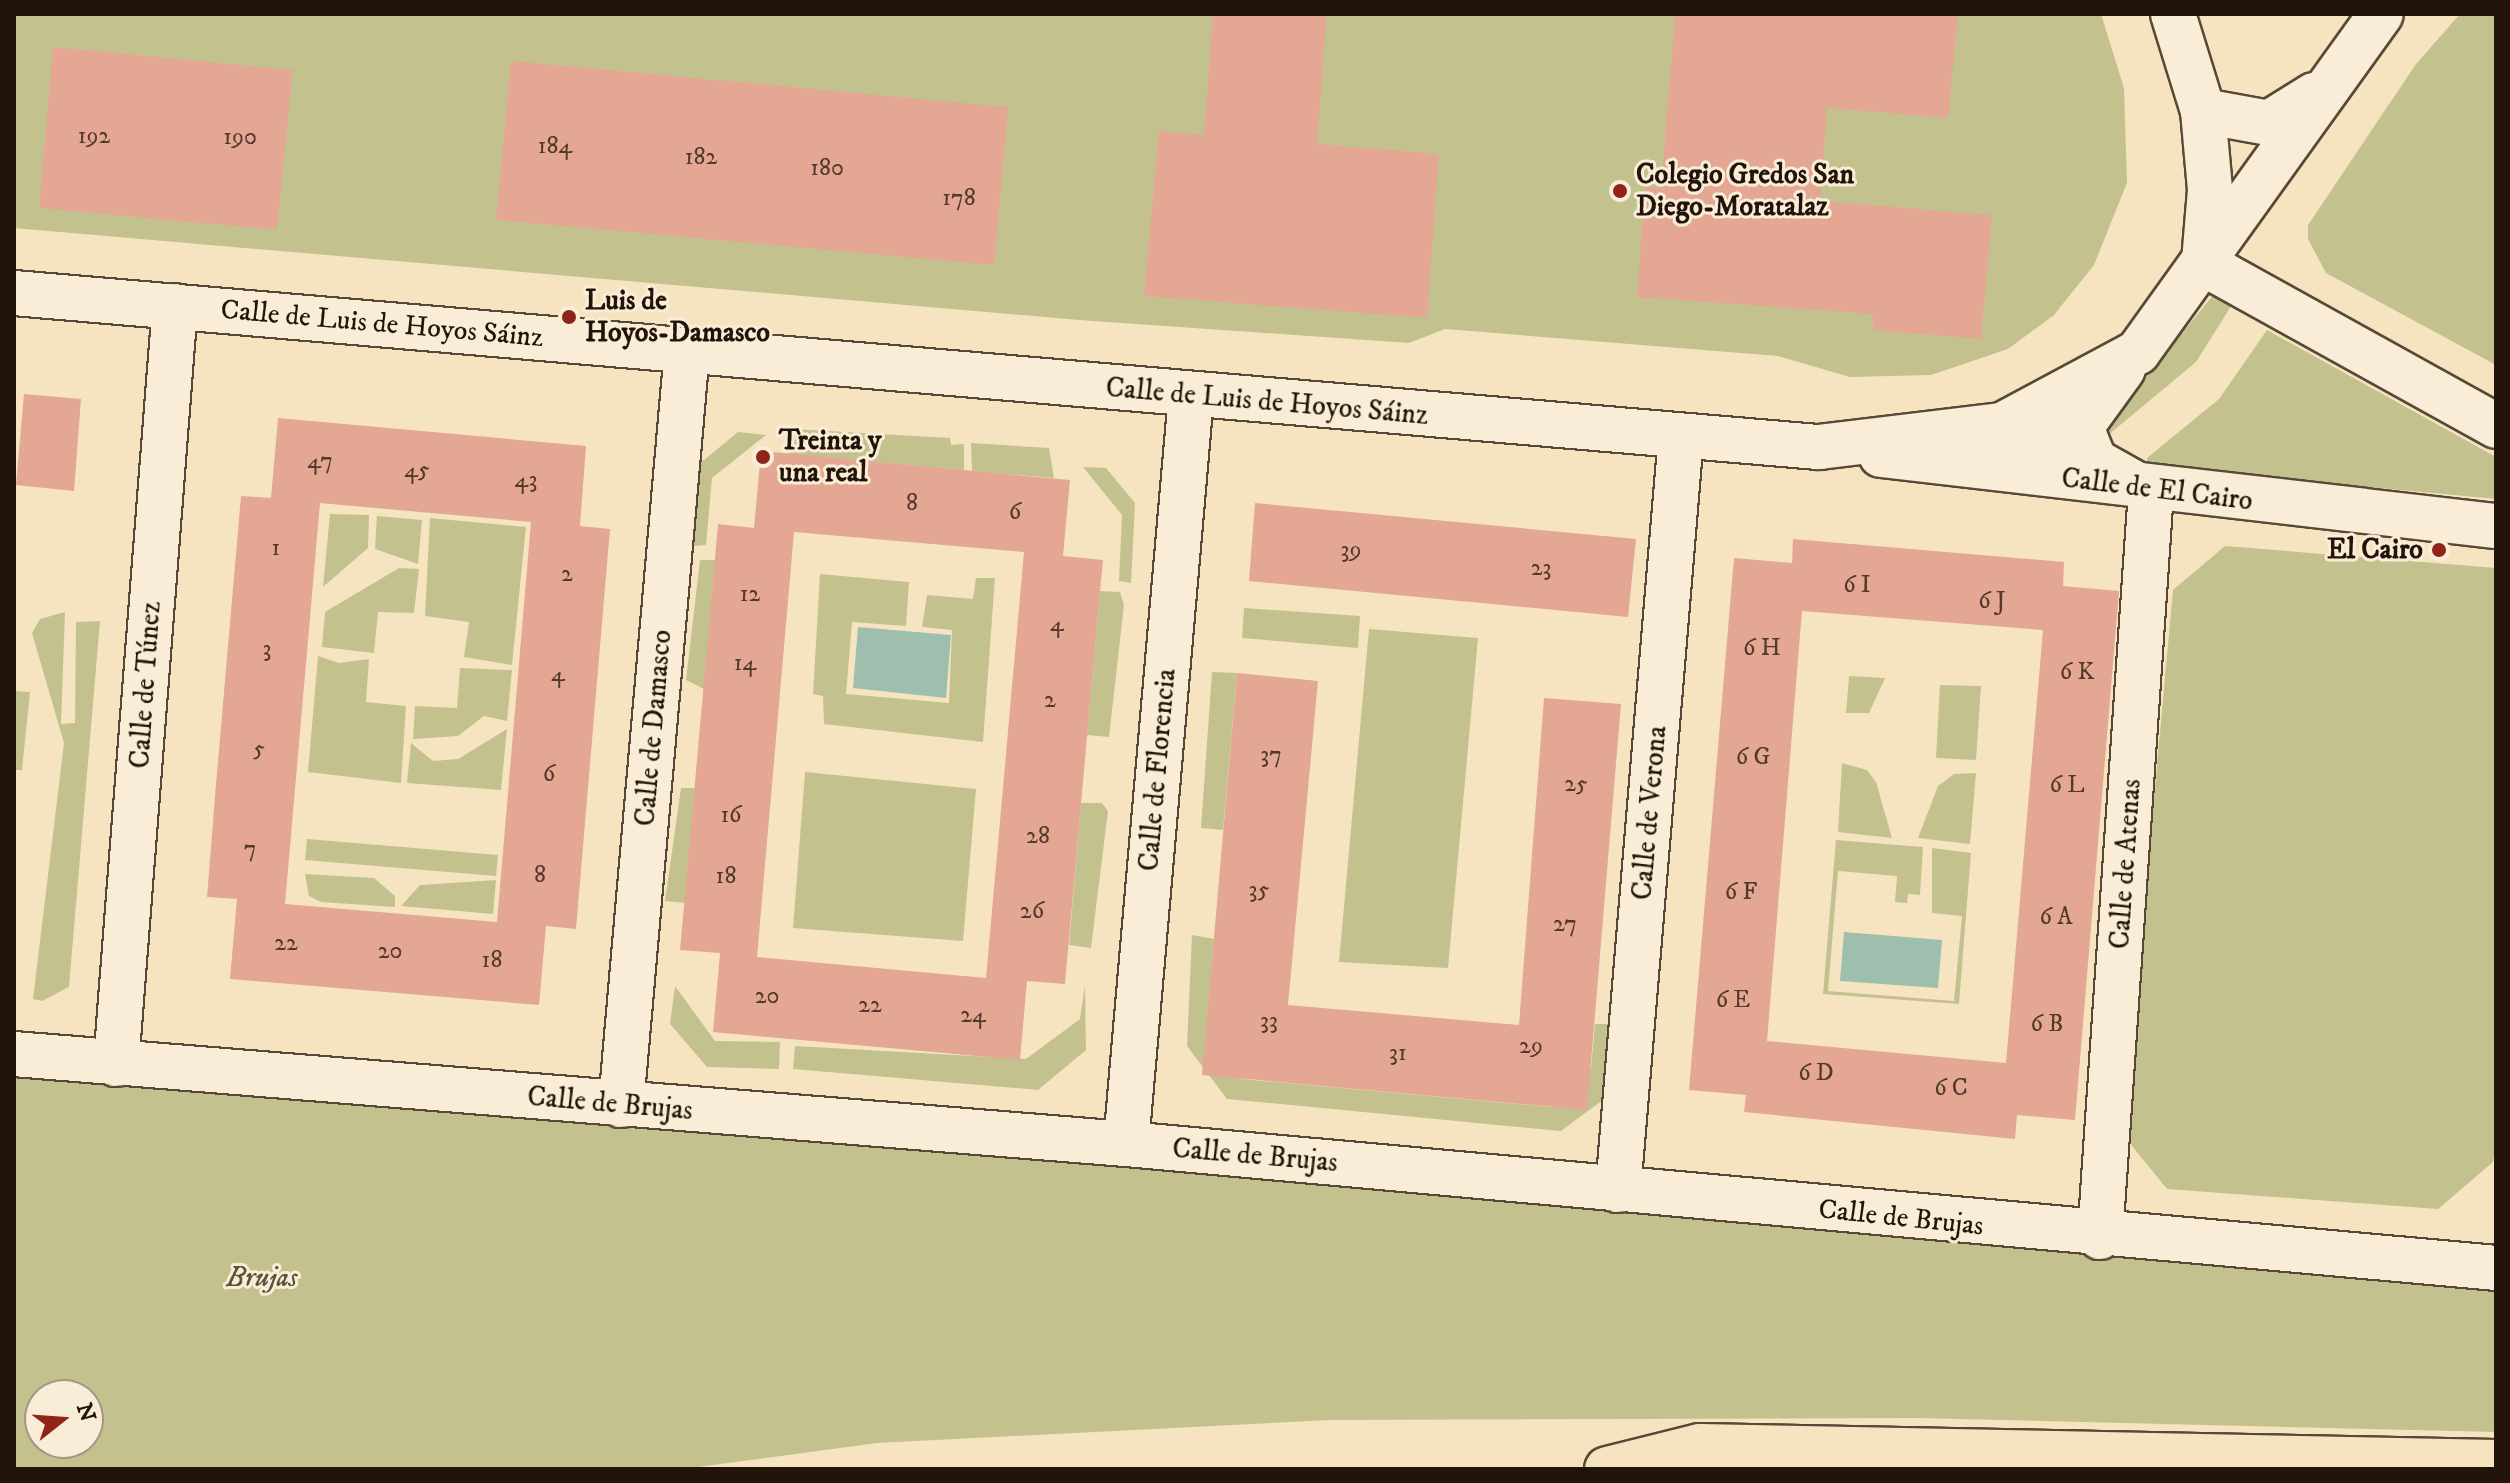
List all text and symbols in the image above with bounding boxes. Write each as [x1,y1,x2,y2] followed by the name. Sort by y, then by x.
[78,123,110,151] house number: 192
[223,124,257,152] house number: 190
[538,133,572,161] house number: 184
[685,144,717,172] house number: 182
[810,155,844,183] house number: 180
[1636,158,1854,224] place label: Colegio Gredos San Diego-Moratalaz
[1611,182,1629,200] marker: Colegio Gredos San Diego-Moratalaz
[942,185,976,213] house number: 178
[585,284,770,350] place label: Luis de Hoyos-Damasco
[219,293,545,355] street label: Calle de Luis de Hoyos Sáinz
[560,308,578,326] marker: Luis de Hoyos-Damasco
[1104,371,1430,433] street label: Calle de Luis de Hoyos Sáinz
[779,424,881,490] place label: Treinta y una real
[307,448,333,476] house number: 47
[754,448,772,466] marker: Treinta y una real
[404,457,430,485] house number: 45
[2059,462,2255,518] street label: Calle de El Cairo
[515,467,537,495] house number: 43
[906,490,918,518] house number: 8
[1009,499,1021,527] house number: 6
[2327,533,2423,567] place label: El Cairo
[272,535,280,563] house number: 1
[1341,537,1361,565] house number: 39
[2430,541,2448,559] marker: El Cairo
[1531,555,1551,583] house number: 23
[561,561,573,589] house number: 2
[1843,572,1871,600] house number: 6 I
[740,581,760,609] house number: 12
[1978,588,2006,616] house number: 6 J
[123,600,169,770] street label: Calle de Túnez
[1050,611,1064,639] house number: 4
[629,628,679,828] street label: Calle de Damasco
[1743,635,1781,663] house number: 6 H
[263,636,271,664] house number: 3
[734,650,756,678] house number: 14
[2060,659,2094,687] house number: 6 K
[551,661,565,689] house number: 4
[1132,667,1184,873] street label: Calle de Florencia
[1044,687,1056,715] house number: 2
[1626,724,1674,902] street label: Calle de Verona
[253,736,265,764] house number: 5
[1260,742,1282,770] house number: 37
[1736,744,1770,772] house number: 6 G
[543,761,555,789] house number: 6
[1564,771,1588,799] house number: 25
[2050,772,2084,800] house number: 6 L
[2103,778,2149,950] street label: Calle de Atenas
[720,802,742,830] house number: 16
[1026,823,1050,851] house number: 28
[244,836,256,864] house number: 7
[534,862,546,890] house number: 8
[716,863,736,891] house number: 18
[1249,877,1269,905] house number: 35
[1725,879,1757,907] house number: 6 F
[1020,898,1044,926] house number: 26
[2040,904,2072,932] house number: 6 A
[1553,911,1577,939] house number: 27
[274,930,298,958] house number: 22
[378,938,402,966] house number: 20
[482,947,502,975] house number: 18
[755,983,779,1011] house number: 20
[1716,987,1750,1015] house number: 6 E
[858,992,882,1020] house number: 22
[960,1002,986,1030] house number: 24
[1260,1008,1278,1036] house number: 33
[2031,1011,2063,1039] house number: 6 B
[1519,1033,1543,1061] house number: 29
[1389,1040,1407,1068] house number: 31
[1798,1060,1834,1088] house number: 6 D
[1934,1075,1968,1103] house number: 6 C
[526,1080,694,1128] street label: Calle de Brujas
[1171,1132,1339,1180] street label: Calle de Brujas
[1817,1193,1985,1243] street label: Calle de Brujas
[227,1261,297,1295] park label: Brujas
[24,1379,104,1459] north arrow
[70,1400,101,1425] text: N

